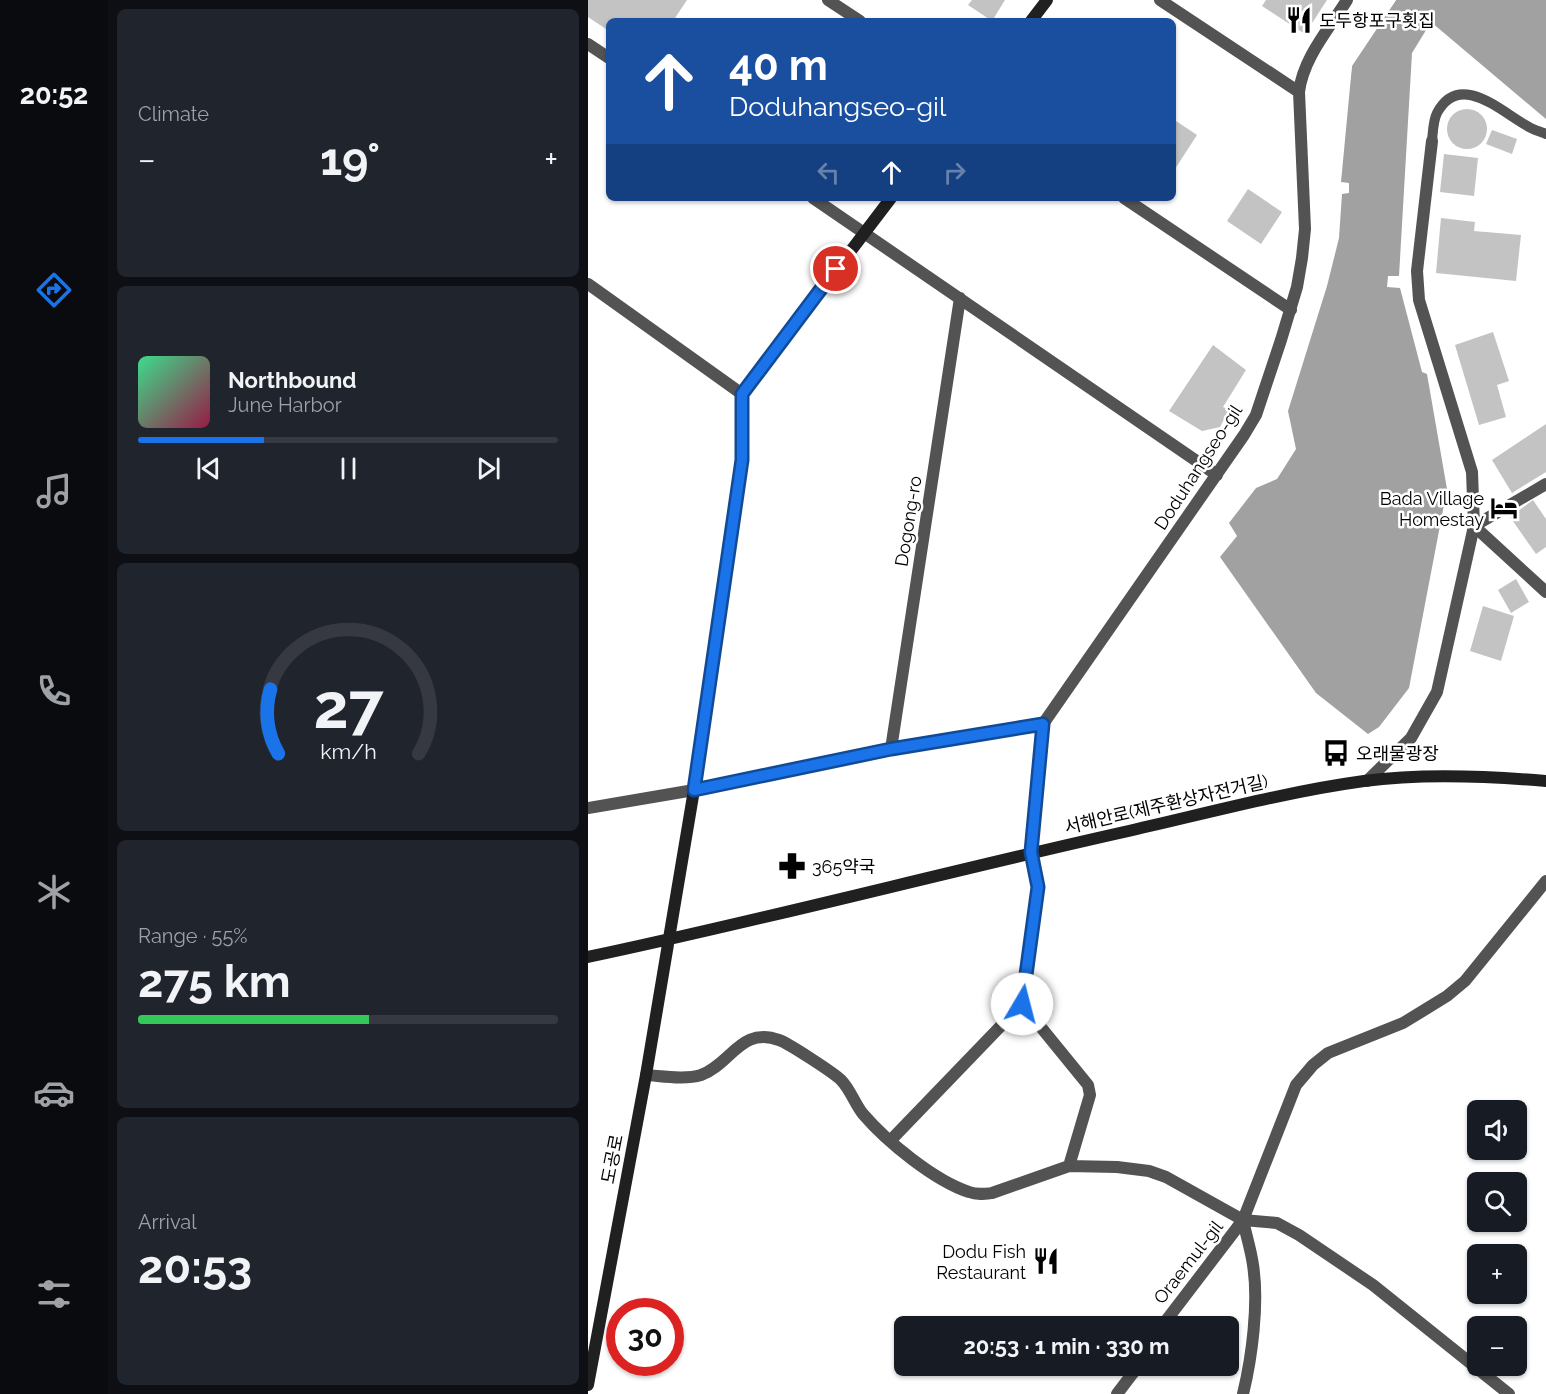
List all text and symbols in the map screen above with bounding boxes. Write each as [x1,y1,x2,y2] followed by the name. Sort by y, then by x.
[1284,5,1314,35] restaurant icon: 도두항포구횟집
[1319,10,1435,31] place label: 도두항포구횟집
[729,41,828,90] text: 40 m
[630,42,708,120] icon: ahead
[20,79,88,110] text: 20:52
[729,91,946,122] text: Doduhangseo-gil
[138,102,209,126] text: Climate
[320,133,380,186] text: 19°
[138,140,156,179] text: −
[544,140,558,179] text: +
[812,156,845,189] icon: left
[875,156,908,189] icon: ahead
[938,156,971,189] icon: right
[810,243,861,294] pin
[819,252,852,285] icon: arrive
[33,269,75,311] icon: directions
[228,367,357,393] text: Northbound
[228,393,342,417] text: June Harbor
[1150,400,1246,533] street label: Doduhangseo-gil
[192,452,225,485] icon: previous
[332,452,365,485] icon: pause
[472,452,505,485] icon: next
[33,470,75,512] icon: music
[890,474,926,568] street label: Dogong-ro
[1380,488,1484,530] place label: Bada Village Homestay
[1489,493,1519,523] hotel icon: Bada Village Homestay
[313,669,384,743] text: 27
[33,670,75,712] icon: phone
[1321,738,1351,768] bus stop icon: 오래물광장
[320,739,376,764] text: km/h
[1356,743,1439,764] place label: 오래물광장
[1062,770,1270,838] street label: 서해안로(제주환상자전거길)
[777,851,807,881] pharmacy icon: 365약국
[812,856,875,877] place label: 365약국
[33,871,75,913] icon: climate
[138,924,248,948] text: Range · 55%
[138,955,291,1008] text: 275 km
[990,972,1054,1036] position arrow
[33,1072,75,1114] icon: car
[1467,1100,1527,1376] map controls
[1467,1100,1527,1160] button: sound
[597,1133,627,1185] street label: 도공로
[1467,1172,1527,1232] button: search
[138,1210,197,1234] text: Arrival
[1149,1216,1227,1308] street label: Oraemul-gil
[138,1241,252,1294] text: 20:53
[936,1241,1026,1283] place label: Dodu Fish Restaurant
[1467,1244,1527,1304] button: +
[1031,1246,1061,1276] restaurant icon: Dodu Fish Restaurant
[33,1273,75,1315] icon: filters
[606,1298,684,1376] speed limit sign: 30
[1467,1316,1527,1376] button: −
[963,1333,1170,1359] text: 20:53 · 1 min · 330 m

